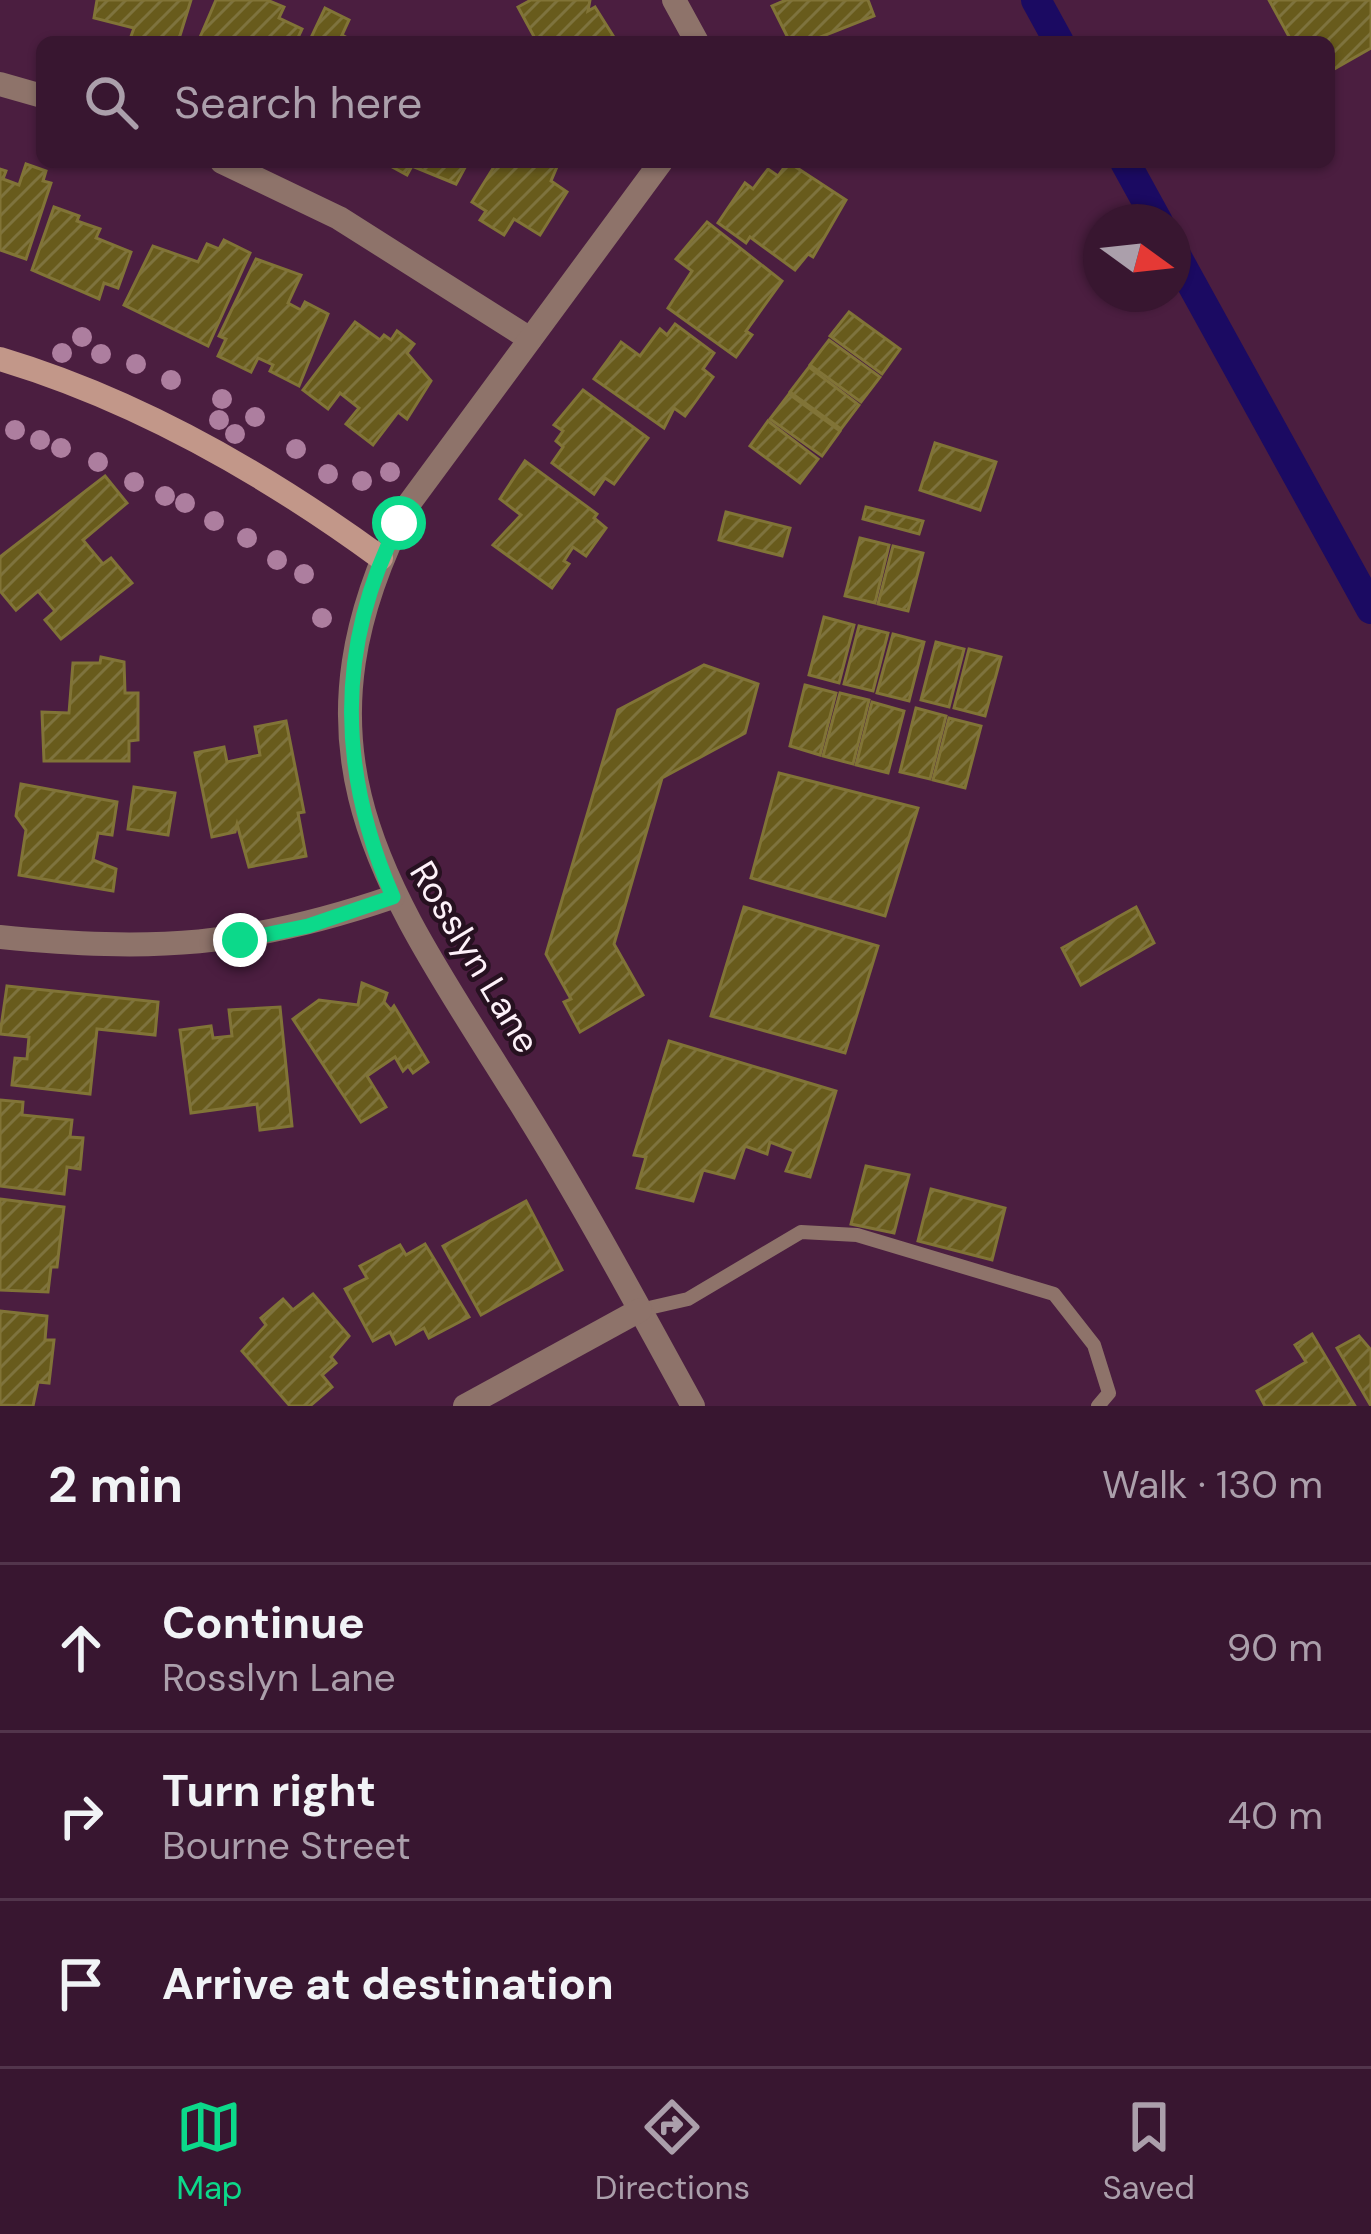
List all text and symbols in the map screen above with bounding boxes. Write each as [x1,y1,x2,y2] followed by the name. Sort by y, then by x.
[36,36,1335,168] search box
[78,69,144,135] icon: search
[174,73,422,132] text: Search here
[1083,204,1191,312] north arrow
[372,496,426,550] route start
[399,852,551,1062] street label: Rosslyn Lane
[213,913,267,967] route end
[48,1451,183,1518] text: 2 min
[1102,1459,1323,1510] text: Walk · 130 m
[162,1593,365,1652] text: Continue
[48,1615,114,1681] icon: ahead
[1227,1622,1323,1673] text: 90 m
[162,1652,396,1703] text: Rosslyn Lane
[162,1761,376,1820] text: Turn right
[48,1783,114,1849] icon: right
[1228,1790,1323,1841] text: 40 m
[162,1820,411,1871] text: Bourne Street
[48,1951,114,2017] icon: arrive
[162,1954,614,2013] text: Arrive at destination
[176,2094,243,2209] tab: Map
[595,2094,750,2209] tab: Directions
[1102,2094,1195,2209] tab: Saved

